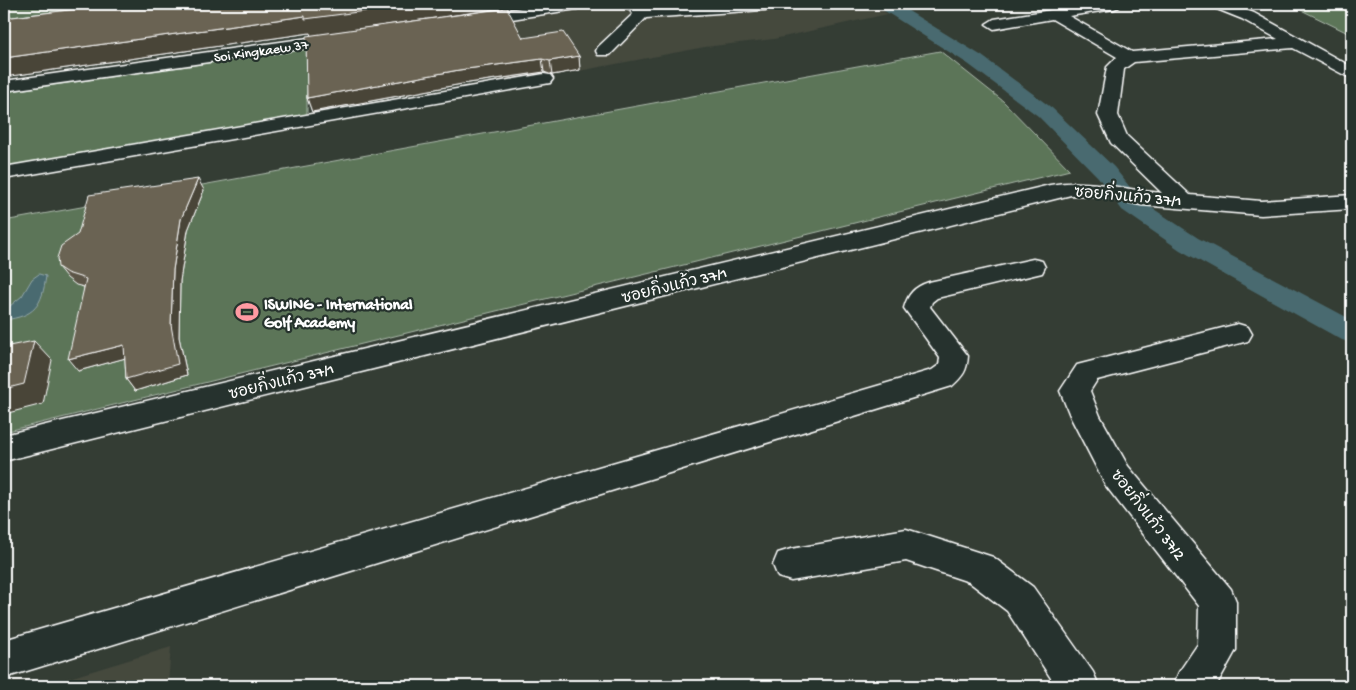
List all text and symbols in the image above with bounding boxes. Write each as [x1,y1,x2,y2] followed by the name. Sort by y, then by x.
[213,37,310,68] street label: Soi Kingkaew 37
[1073,176,1183,213] street label: ซอยกิ่งแก้ว 37/1
[618,257,730,310] street label: ซอยกิ่งแก้ว 37/1
[264,297,413,334] place label: ISWING - International Golf Academy
[234,299,260,325] sports icon: ISWING - International Golf Academy
[225,353,337,406] street label: ซอยกิ่งแก้ว 37/1
[1105,462,1194,565] street label: ซอยกิ่งแก้ว 37/2

